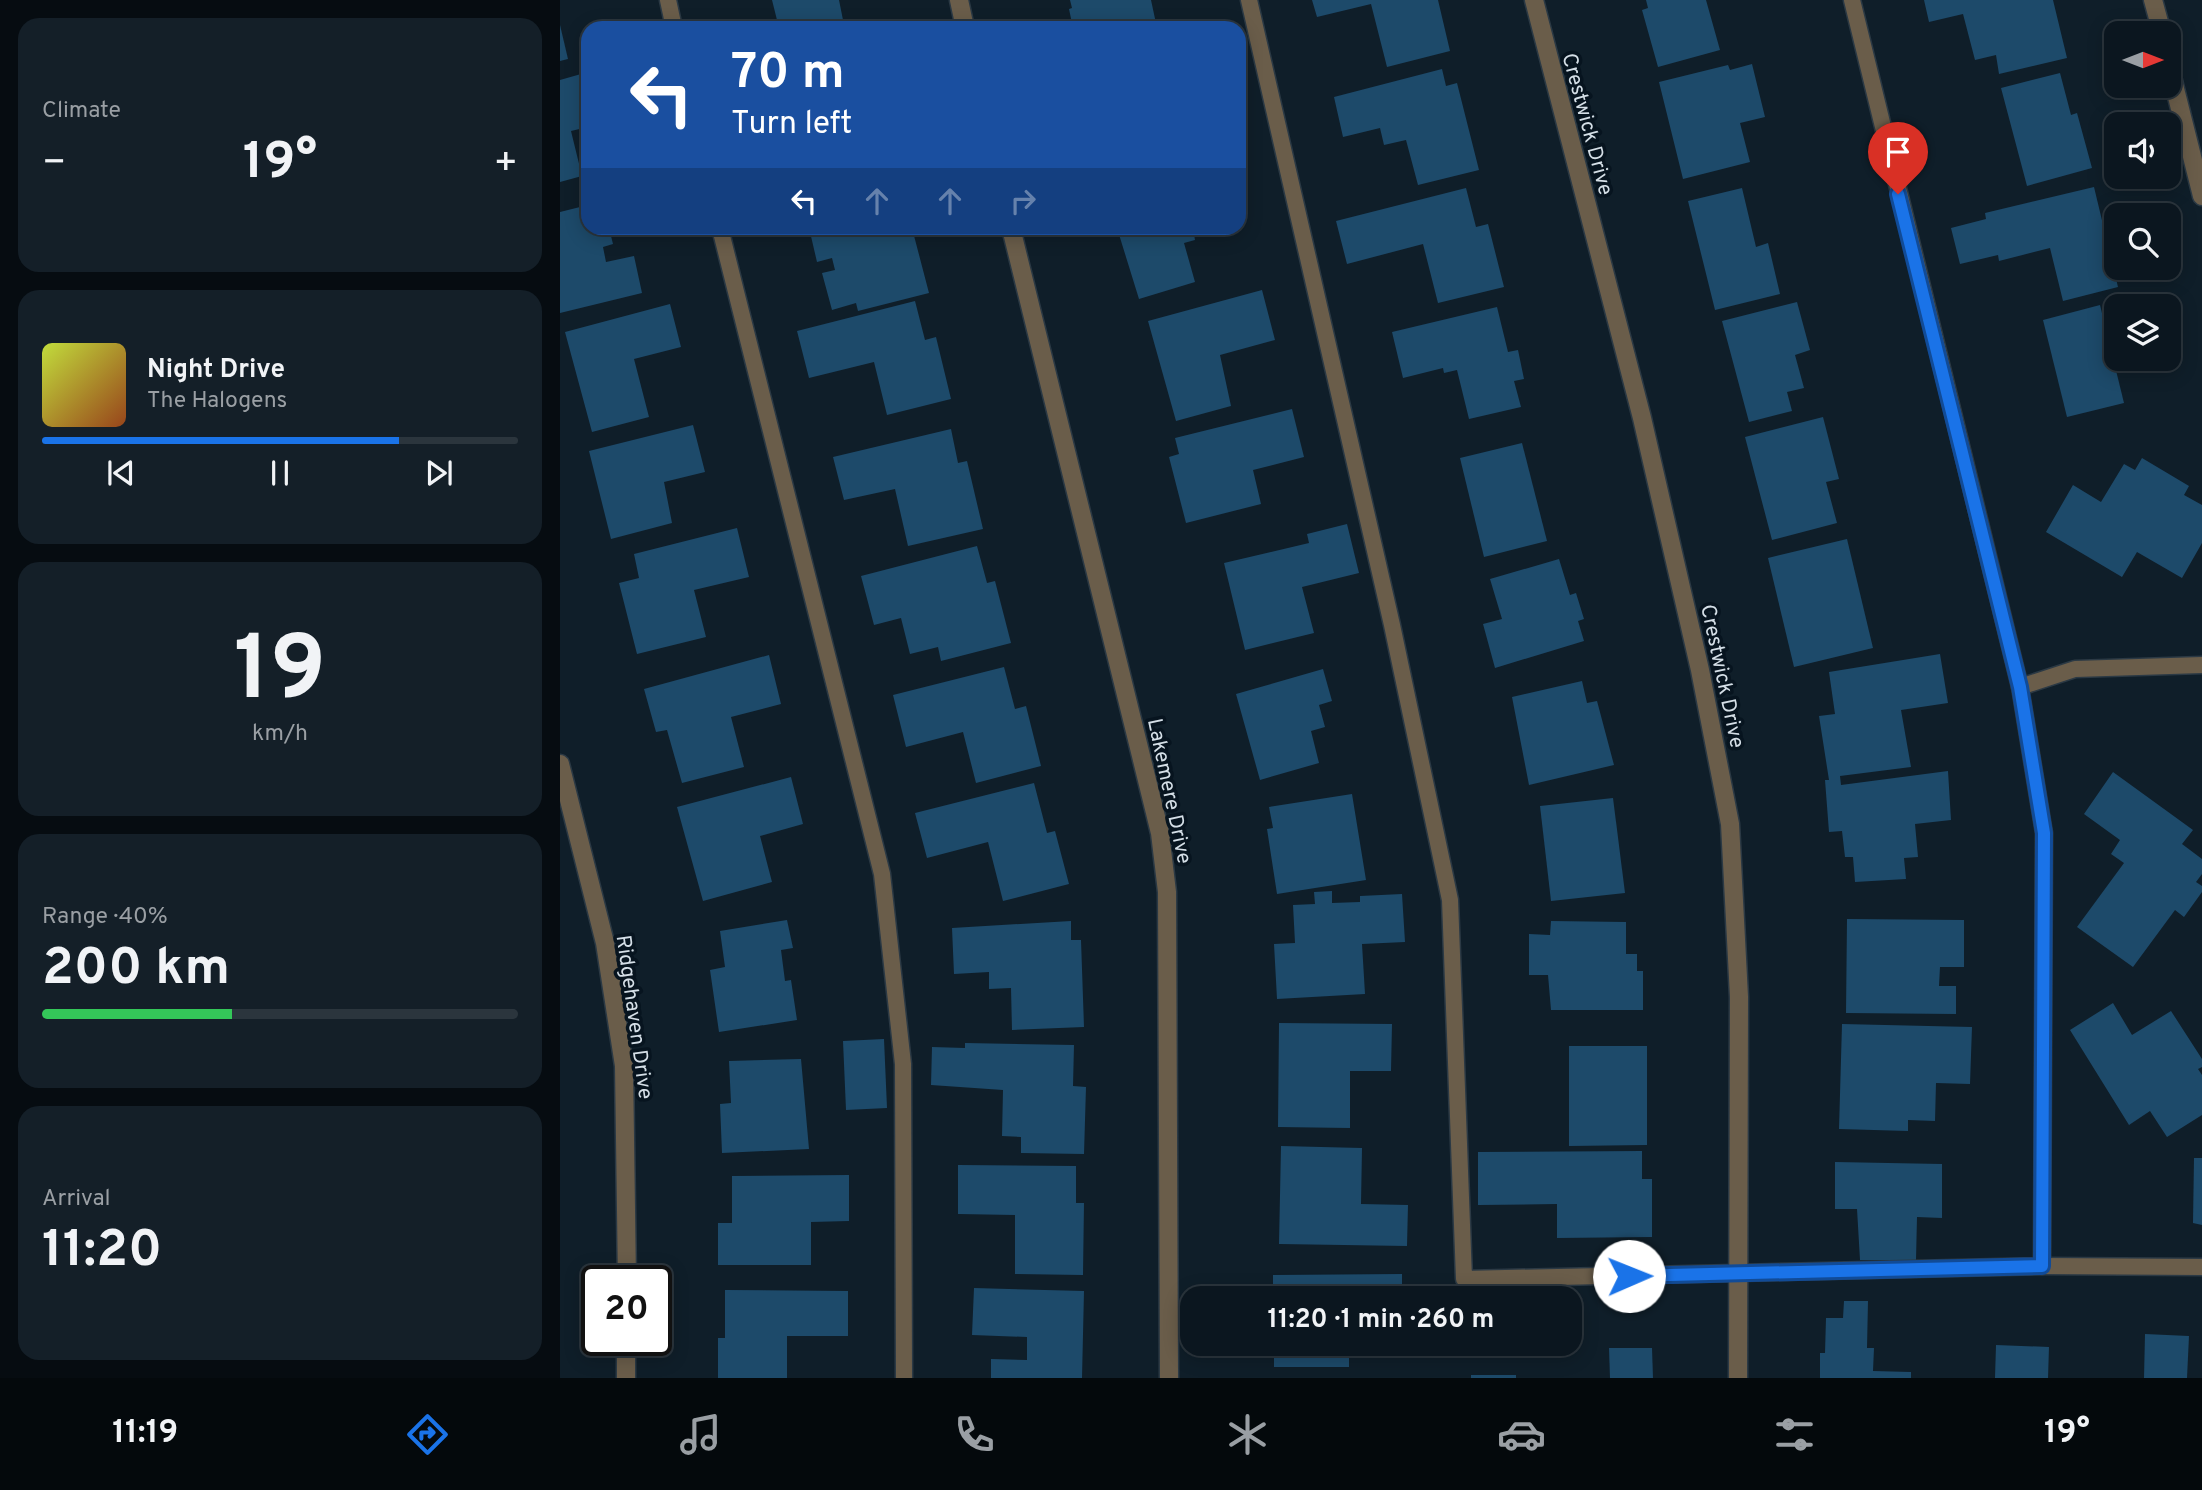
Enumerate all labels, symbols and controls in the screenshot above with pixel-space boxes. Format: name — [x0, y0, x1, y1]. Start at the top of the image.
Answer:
north arrow — [2104, 21, 2180, 98]
map controls — [2104, 21, 2181, 371]
text: 70 m — [731, 44, 845, 106]
icon: left — [616, 49, 707, 140]
street label: Crestwick Drive — [1555, 50, 1619, 198]
text: Climate — [42, 97, 121, 126]
text: Turn left — [731, 105, 852, 145]
button: sound — [2104, 112, 2181, 189]
pin — [1868, 122, 1928, 194]
text: 19° — [243, 131, 317, 197]
icon: arrive — [1879, 133, 1917, 171]
text: − — [42, 140, 67, 189]
text: + — [493, 140, 518, 189]
icon: left — [785, 182, 823, 220]
icon: ahead — [858, 182, 896, 220]
icon: ahead — [931, 182, 969, 220]
icon: right — [1004, 182, 1042, 220]
button: search — [2104, 203, 2181, 280]
button: layers — [2104, 294, 2181, 371]
text: Night Drive — [147, 354, 285, 387]
text: The Halogens — [147, 387, 287, 416]
icon: previous — [102, 454, 140, 492]
icon: pause — [261, 454, 299, 492]
icon: next — [420, 454, 458, 492]
street label: Crestwick Drive — [1693, 602, 1750, 751]
text: 19 — [234, 617, 326, 732]
street label: Lakemere Drive — [1140, 716, 1197, 867]
text: km/h — [252, 720, 308, 749]
text: Range · 40% — [42, 903, 168, 932]
street label: Ridgehaven Drive — [609, 933, 658, 1101]
text: 200 km — [42, 937, 230, 1003]
text: Arrival — [42, 1185, 111, 1214]
text: 11:20 — [42, 1219, 162, 1285]
position arrow — [1592, 1239, 1666, 1313]
speed limit sign: 20 — [581, 1265, 672, 1356]
text: 11:20 · 1 min · 260 m — [1268, 1304, 1494, 1337]
icon: directions — [403, 1410, 452, 1459]
icon: music — [676, 1410, 725, 1459]
icon: phone — [950, 1410, 999, 1459]
icon: climate — [1223, 1410, 1272, 1459]
icon: car — [1497, 1410, 1546, 1459]
icon: filters — [1770, 1410, 1819, 1459]
text: 11:19 — [112, 1414, 178, 1454]
text: 19° — [2044, 1414, 2090, 1454]

